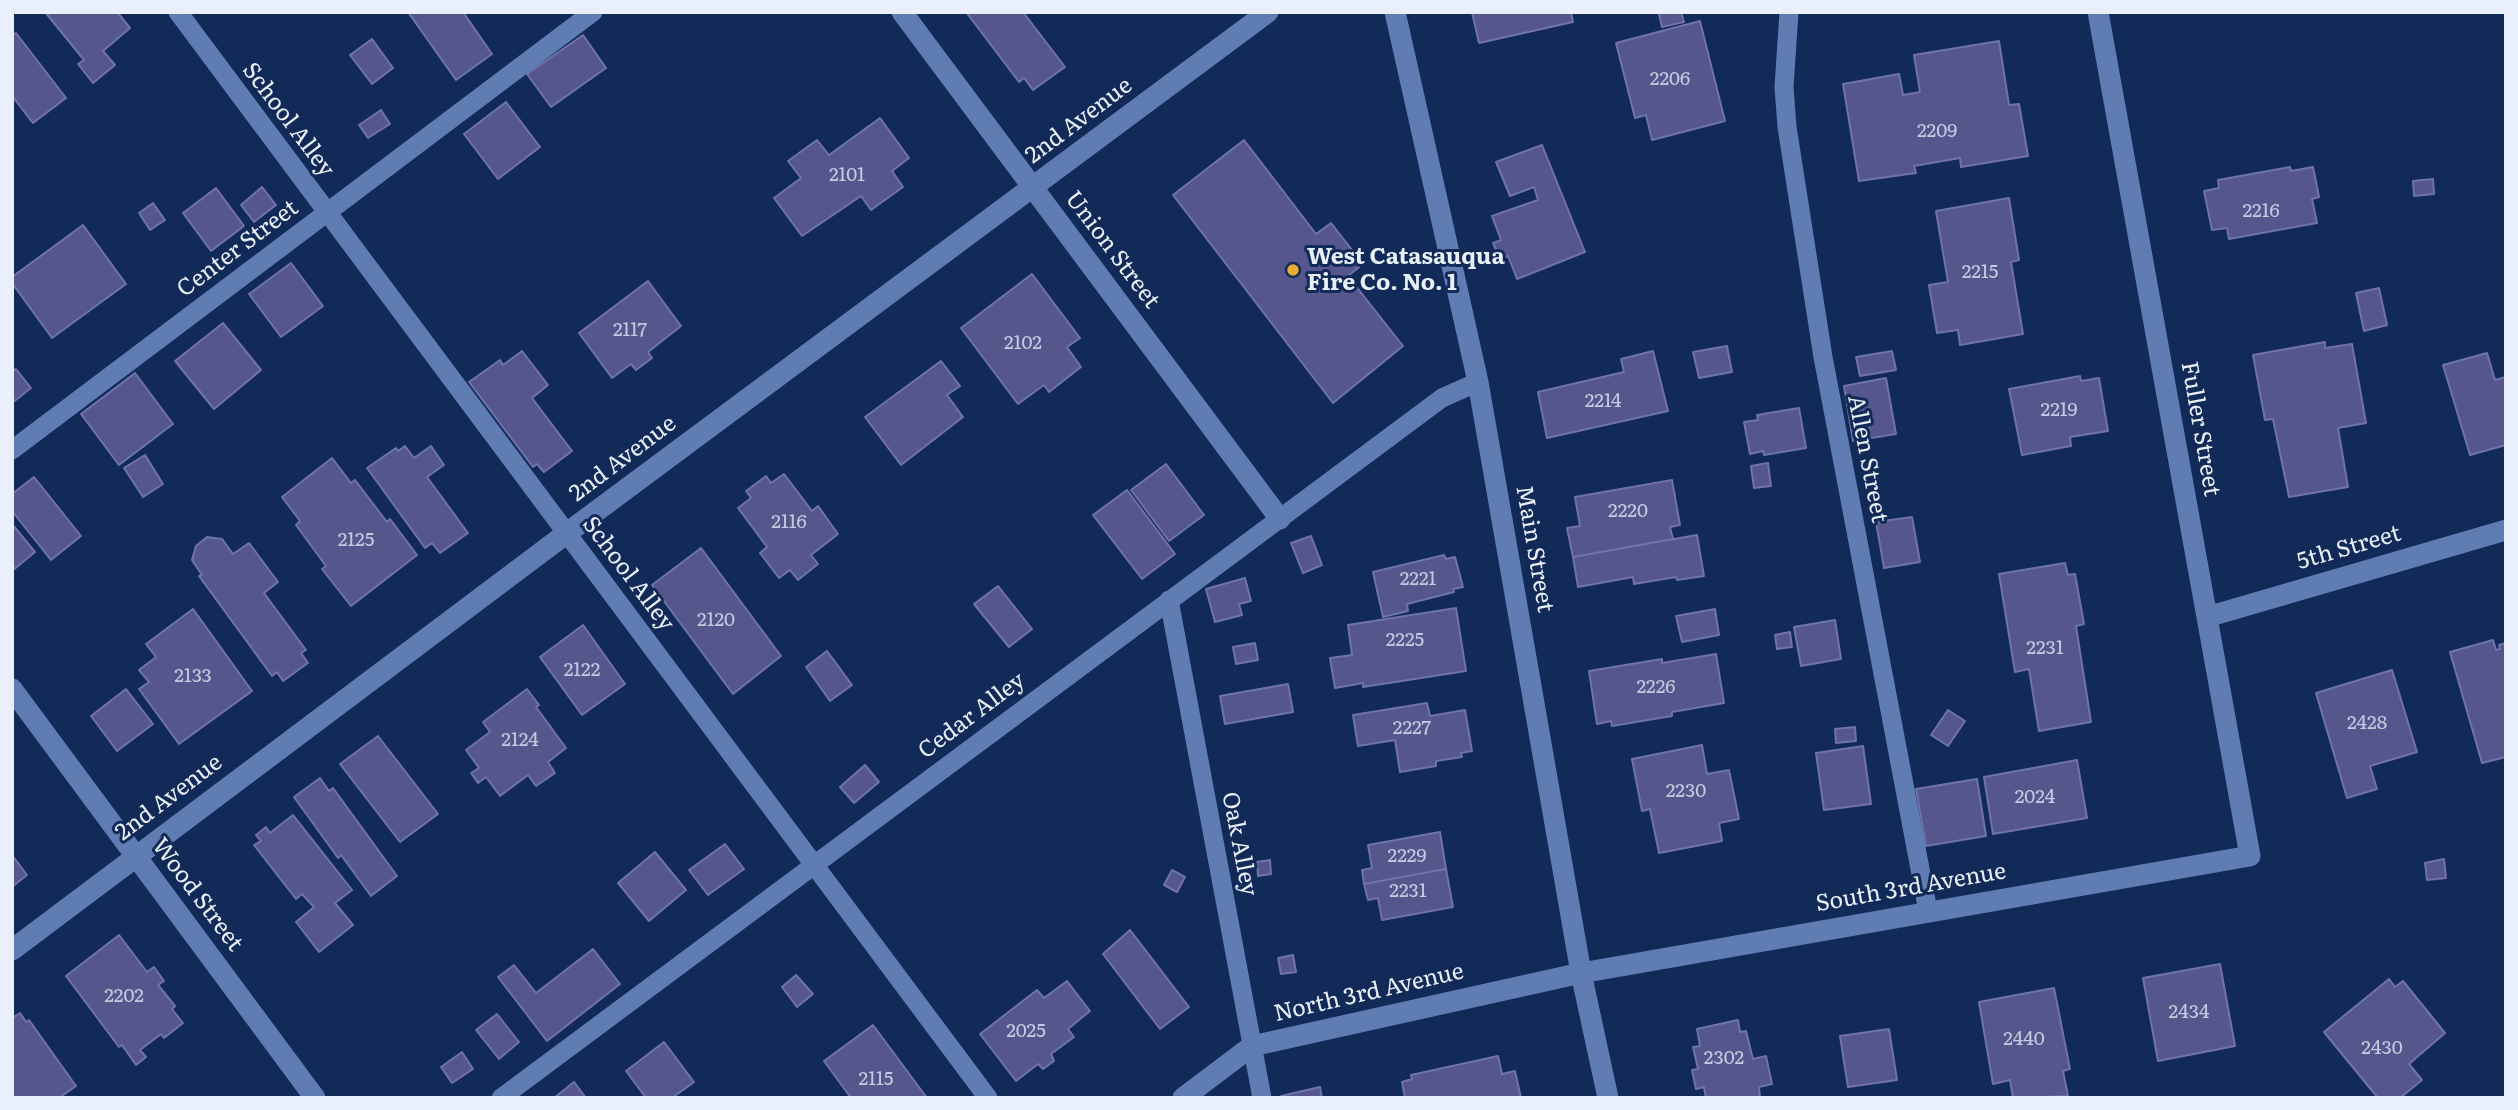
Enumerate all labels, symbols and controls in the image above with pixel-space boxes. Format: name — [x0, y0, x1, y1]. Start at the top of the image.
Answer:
street label: School Alley — [236, 57, 340, 183]
house number: 2206 — [1650, 68, 1690, 90]
street label: 2nd Avenue — [1020, 72, 1138, 170]
house number: 2209 — [1917, 120, 1957, 142]
house number: 2101 — [829, 164, 865, 186]
street label: Union Street — [1059, 186, 1165, 314]
street label: Center Street — [172, 195, 304, 303]
house number: 2216 — [2242, 200, 2280, 222]
place label: West Catasauqua Fire Co. No. 1 — [1307, 243, 1505, 297]
house number: 2215 — [1962, 261, 1998, 283]
marker: West Catasauqua Fire Co. No. 1 — [1285, 262, 1301, 278]
house number: 2117 — [613, 319, 647, 341]
house number: 2102 — [1004, 332, 1042, 354]
street label: Fuller Street — [2175, 359, 2225, 499]
house number: 2214 — [1585, 390, 1621, 412]
street label: Allen Street — [1841, 393, 1893, 525]
house number: 2219 — [2041, 399, 2077, 421]
street label: 2nd Avenue — [564, 410, 682, 508]
street label: Main Street — [1509, 483, 1559, 615]
house number: 2220 — [1608, 500, 1648, 522]
street label: School Alley — [576, 511, 680, 637]
house number: 2116 — [771, 511, 807, 533]
street label: 5th Street — [2294, 520, 2404, 576]
house number: 2125 — [338, 529, 374, 551]
house number: 2221 — [1400, 568, 1436, 590]
house number: 2120 — [697, 609, 735, 631]
house number: 2225 — [1386, 629, 1424, 651]
house number: 2231 — [2026, 637, 2064, 659]
house number: 2122 — [564, 659, 600, 681]
house number: 2133 — [174, 665, 212, 687]
street label: Cedar Alley — [913, 667, 1031, 765]
house number: 2226 — [1636, 676, 1676, 698]
house number: 2428 — [2347, 712, 2387, 734]
house number: 2227 — [1393, 717, 1431, 739]
house number: 2124 — [501, 729, 539, 751]
street label: 2nd Avenue — [110, 749, 228, 847]
house number: 2230 — [1666, 780, 1706, 802]
house number: 2024 — [2015, 786, 2055, 808]
street label: Oak Alley — [1215, 790, 1263, 898]
street label: Wood Street — [146, 833, 248, 957]
house number: 2229 — [1388, 845, 1426, 867]
street label: South 3rd Avenue — [1814, 858, 2008, 918]
house number: 2231 — [1389, 880, 1427, 902]
street label: North 3rd Avenue — [1271, 958, 1467, 1028]
house number: 2202 — [104, 985, 144, 1007]
house number: 2434 — [2169, 1001, 2209, 1023]
house number: 2025 — [1006, 1020, 1046, 1042]
house number: 2440 — [2003, 1028, 2045, 1050]
house number: 2430 — [2361, 1037, 2403, 1059]
house number: 2302 — [1704, 1047, 1744, 1069]
house number: 2115 — [859, 1068, 893, 1090]

